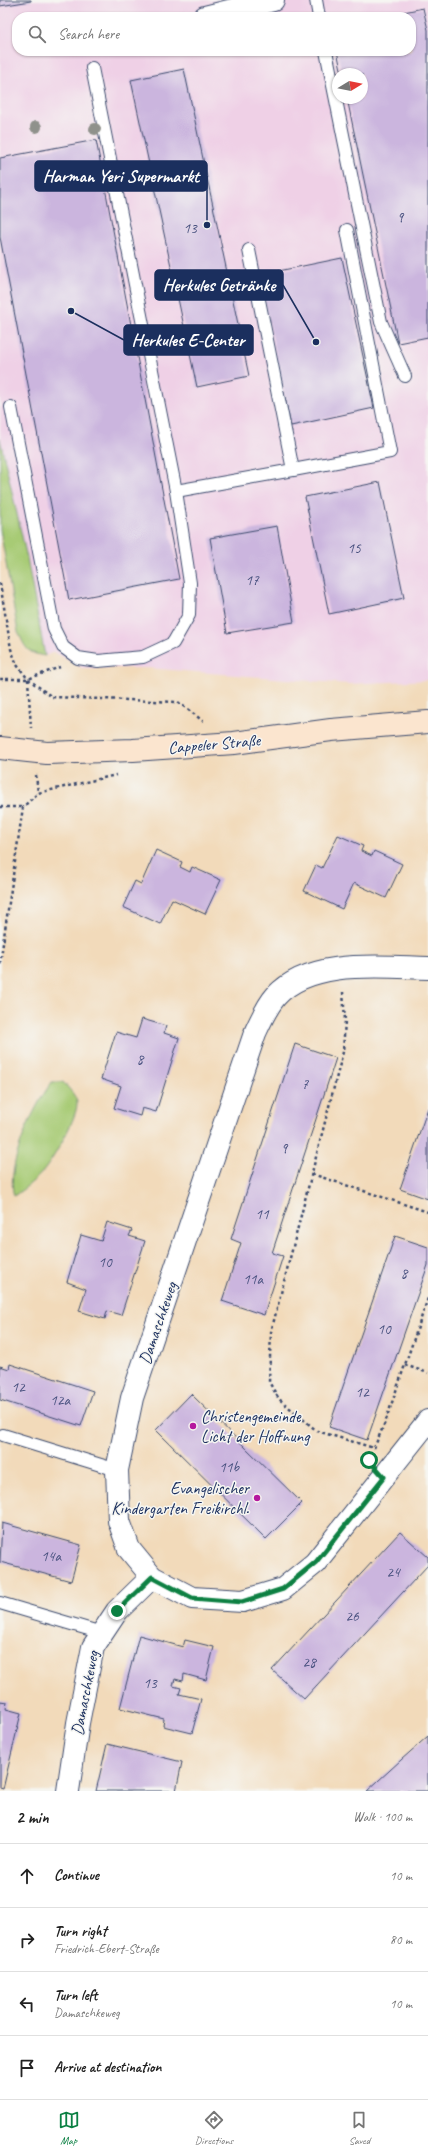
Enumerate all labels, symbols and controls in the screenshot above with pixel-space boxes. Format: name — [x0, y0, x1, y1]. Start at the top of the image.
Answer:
search box — [12, 12, 416, 56]
icon: search — [26, 23, 48, 45]
text: Search here — [58, 25, 119, 44]
north arrow — [332, 68, 368, 104]
callout: Harman Yeri Supermarkt — [35, 161, 207, 191]
text: Harman Yeri Supermarkt — [43, 165, 201, 187]
house number: 9 — [397, 208, 405, 227]
house number: 13 — [183, 219, 198, 238]
callout: Herkules Getränke — [155, 270, 283, 300]
text: Herkules Getränke — [163, 274, 277, 296]
callout: Herkules E-Center — [124, 325, 253, 355]
text: Herkules E-Center — [132, 329, 247, 351]
house number: 15 — [347, 539, 362, 558]
house number: 17 — [245, 571, 260, 590]
street label: Cappeler Straße — [167, 729, 262, 758]
house number: 8 — [137, 1050, 145, 1069]
house number: 7 — [302, 1075, 310, 1094]
house number: 9 — [281, 1139, 289, 1158]
house number: 11 — [255, 1205, 270, 1224]
house number: 10 — [98, 1253, 113, 1272]
house number: 8 — [401, 1264, 409, 1283]
house number: 11a — [243, 1270, 264, 1289]
street label: Damaschkeweg — [134, 1278, 182, 1367]
house number: 10 — [377, 1320, 392, 1339]
house number: 12 — [11, 1378, 26, 1397]
house number: 12 — [355, 1383, 370, 1402]
house number: 12a — [50, 1391, 71, 1410]
place label: Christengemeinde Licht der Hoffnung — [201, 1406, 311, 1447]
marker: Christengemeinde Licht der Hoffnung — [188, 1421, 198, 1431]
route start — [360, 1451, 378, 1469]
house number: 11b — [219, 1458, 240, 1477]
place label: Evangelischer Kindergarten Freikirchl. — [111, 1478, 251, 1519]
marker: Evangelischer Kindergarten Freikirchl. — [252, 1493, 262, 1503]
house number: 14a — [41, 1547, 62, 1566]
house number: 24 — [386, 1563, 401, 1582]
route end — [108, 1602, 126, 1620]
house number: 26 — [345, 1607, 360, 1626]
street label: Damaschkeweg — [67, 1648, 104, 1737]
house number: 28 — [302, 1653, 317, 1672]
house number: 13 — [143, 1674, 158, 1693]
text: 2 min — [16, 1807, 49, 1828]
text: Walk · 100 m — [353, 1809, 412, 1825]
icon: ahead — [16, 1865, 38, 1887]
text: Continue — [54, 1866, 99, 1885]
text: 10 m — [390, 1868, 412, 1884]
text: Turn right — [54, 1922, 107, 1941]
icon: right — [16, 1929, 38, 1951]
text: 80 m — [390, 1932, 412, 1948]
text: Friedrich-Ebert-Straße — [54, 1941, 159, 1957]
text: Turn left — [54, 1986, 97, 2005]
icon: left — [16, 1993, 38, 2015]
text: 10 m — [390, 1996, 412, 2012]
text: Damaschkeweg — [54, 2005, 120, 2021]
icon: arrive — [16, 2057, 38, 2079]
text: Arrive at destination — [54, 2058, 161, 2077]
tab: Map — [58, 2109, 80, 2147]
tab: Directions — [195, 2109, 233, 2147]
tab: Saved — [348, 2109, 370, 2147]

